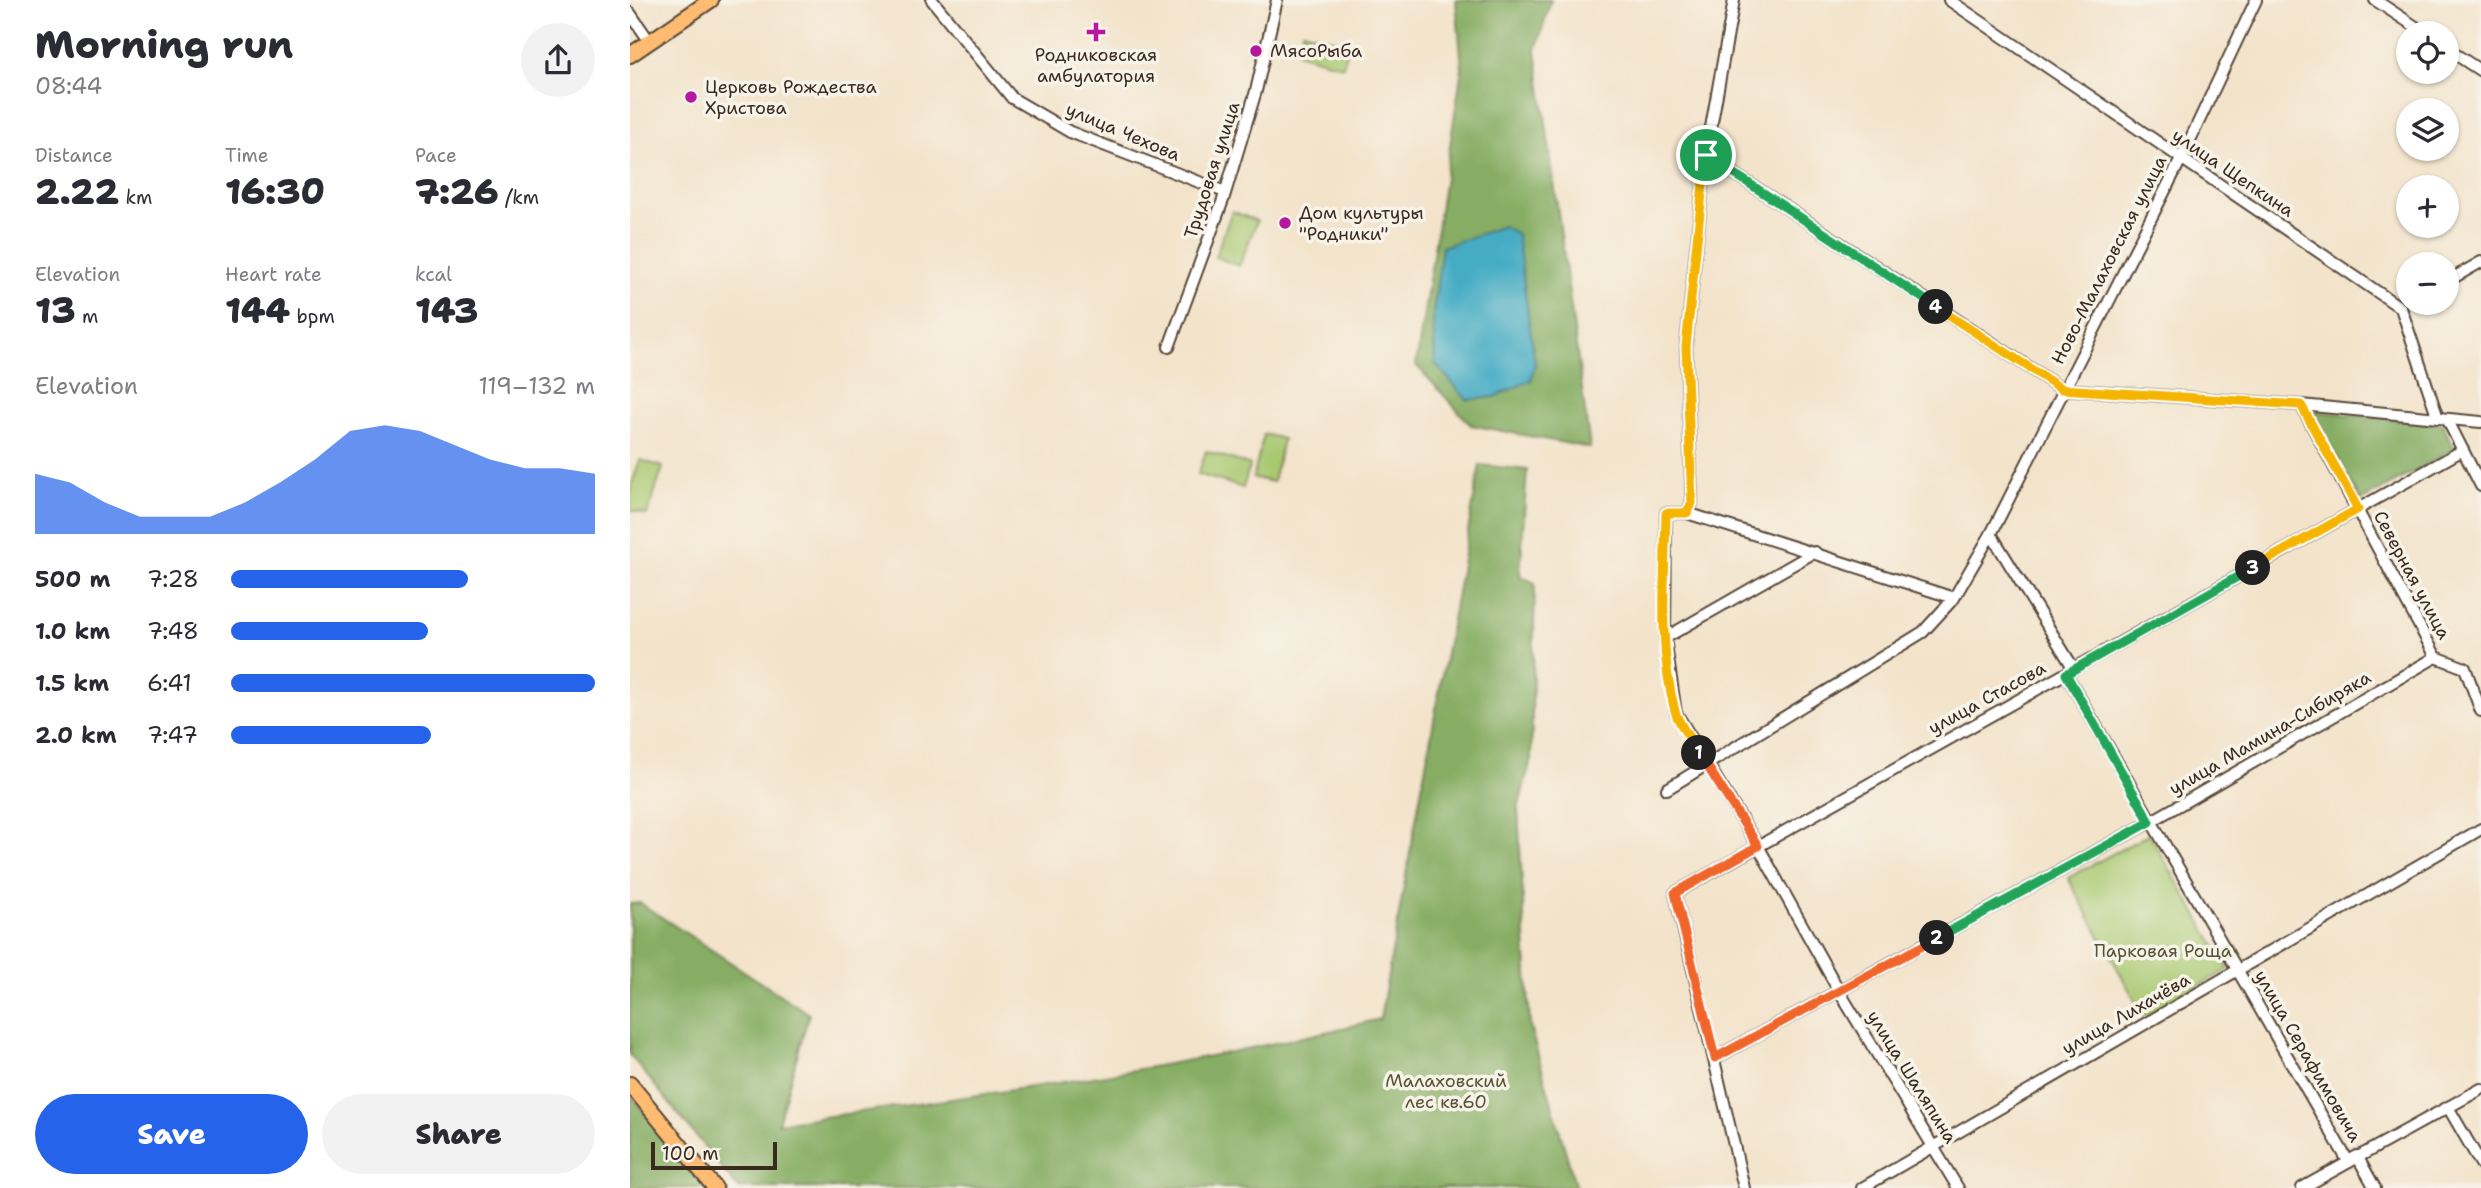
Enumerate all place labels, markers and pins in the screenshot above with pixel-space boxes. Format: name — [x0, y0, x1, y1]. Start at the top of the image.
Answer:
marker: Родниковская амбулатория — [1086, 22, 1106, 42]
place label: МясоРыба — [1270, 39, 1362, 63]
place label: Родниковская амбулатория — [1035, 43, 1157, 88]
marker: МясоРыба — [1248, 43, 1264, 59]
place label: Церковь Рождества Христова — [705, 75, 877, 120]
marker: Церковь Рождества Христова — [683, 89, 699, 105]
pin — [1676, 125, 1736, 185]
place label: Дом культуры "Родники" — [1299, 201, 1424, 246]
marker: Дом культуры "Родники" — [1277, 215, 1293, 231]
pin: 4 — [1918, 290, 1954, 324]
pin: 3 — [2236, 550, 2270, 586]
pin: 1 — [1682, 736, 1716, 770]
pin: 2 — [1920, 920, 1954, 956]

